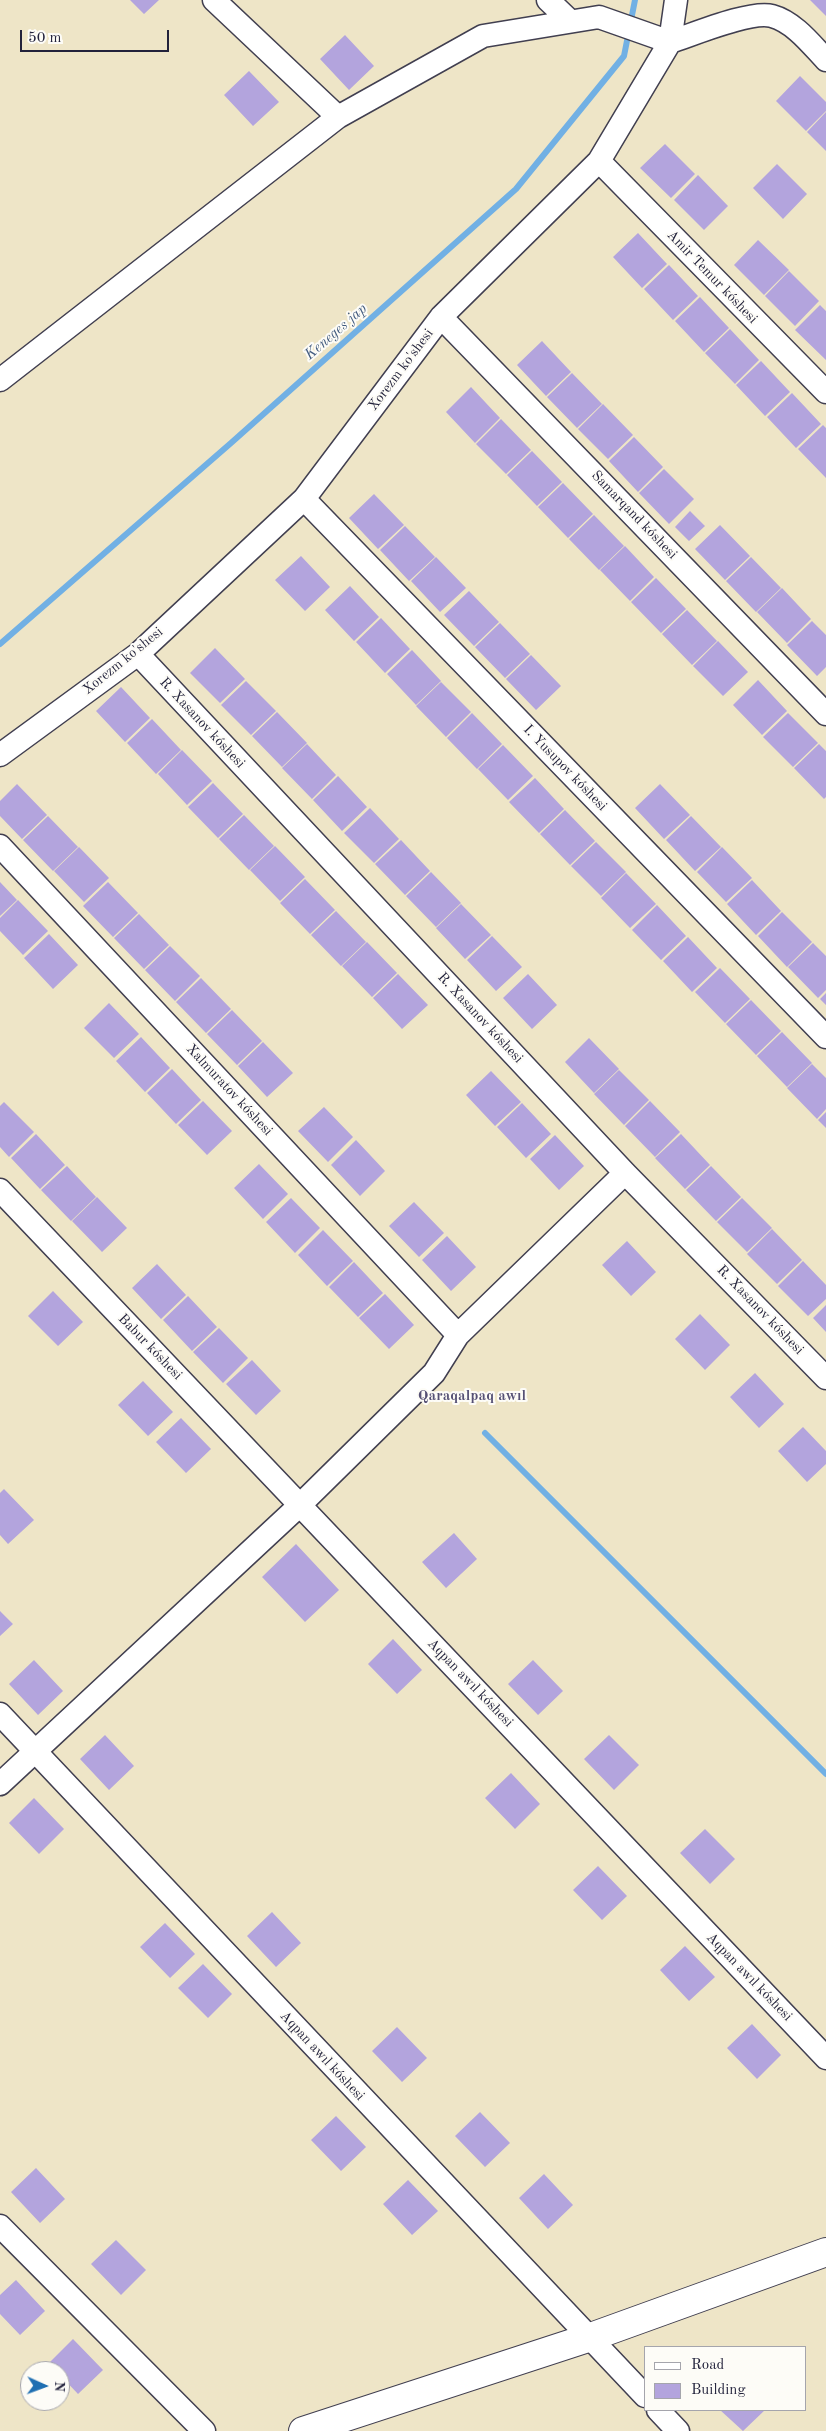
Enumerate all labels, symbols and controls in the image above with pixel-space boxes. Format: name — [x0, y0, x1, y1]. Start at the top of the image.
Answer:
scale bar — [22, 20, 171, 52]
text: 50 m — [28, 31, 62, 46]
street label: Amir Temur kóshesi — [663, 227, 761, 327]
water label: Keneges jap — [301, 300, 371, 364]
street label: Xorezm ko'shesi — [365, 326, 437, 414]
street label: Samarqand kóshesi — [588, 467, 680, 563]
street label: Xorezm ko'shesi — [80, 624, 166, 698]
street label: R. Xasanov kóshesi — [156, 674, 248, 772]
street label: I. Yusupov kóshesi — [520, 721, 610, 815]
street label: R. Xasanov kóshesi — [434, 969, 526, 1067]
street label: Xalmuratov kóshesi — [182, 1041, 276, 1139]
street label: R. Xasanov kóshesi — [713, 1262, 807, 1358]
street label: Babur kóshesi — [114, 1311, 186, 1383]
district label: Qaraqalpaq awıl — [418, 1387, 526, 1405]
street label: Aqpan awıl kóshesi — [423, 1635, 517, 1731]
street label: Aqpan awıl kóshesi — [702, 1929, 796, 2025]
street label: Aqpan awıl kóshesi — [276, 2008, 368, 2104]
legend — [644, 2346, 806, 2411]
text: Road — [691, 2358, 724, 2373]
north arrow — [20, 2361, 70, 2411]
text: N — [52, 2381, 66, 2392]
text: Building — [691, 2383, 746, 2398]

